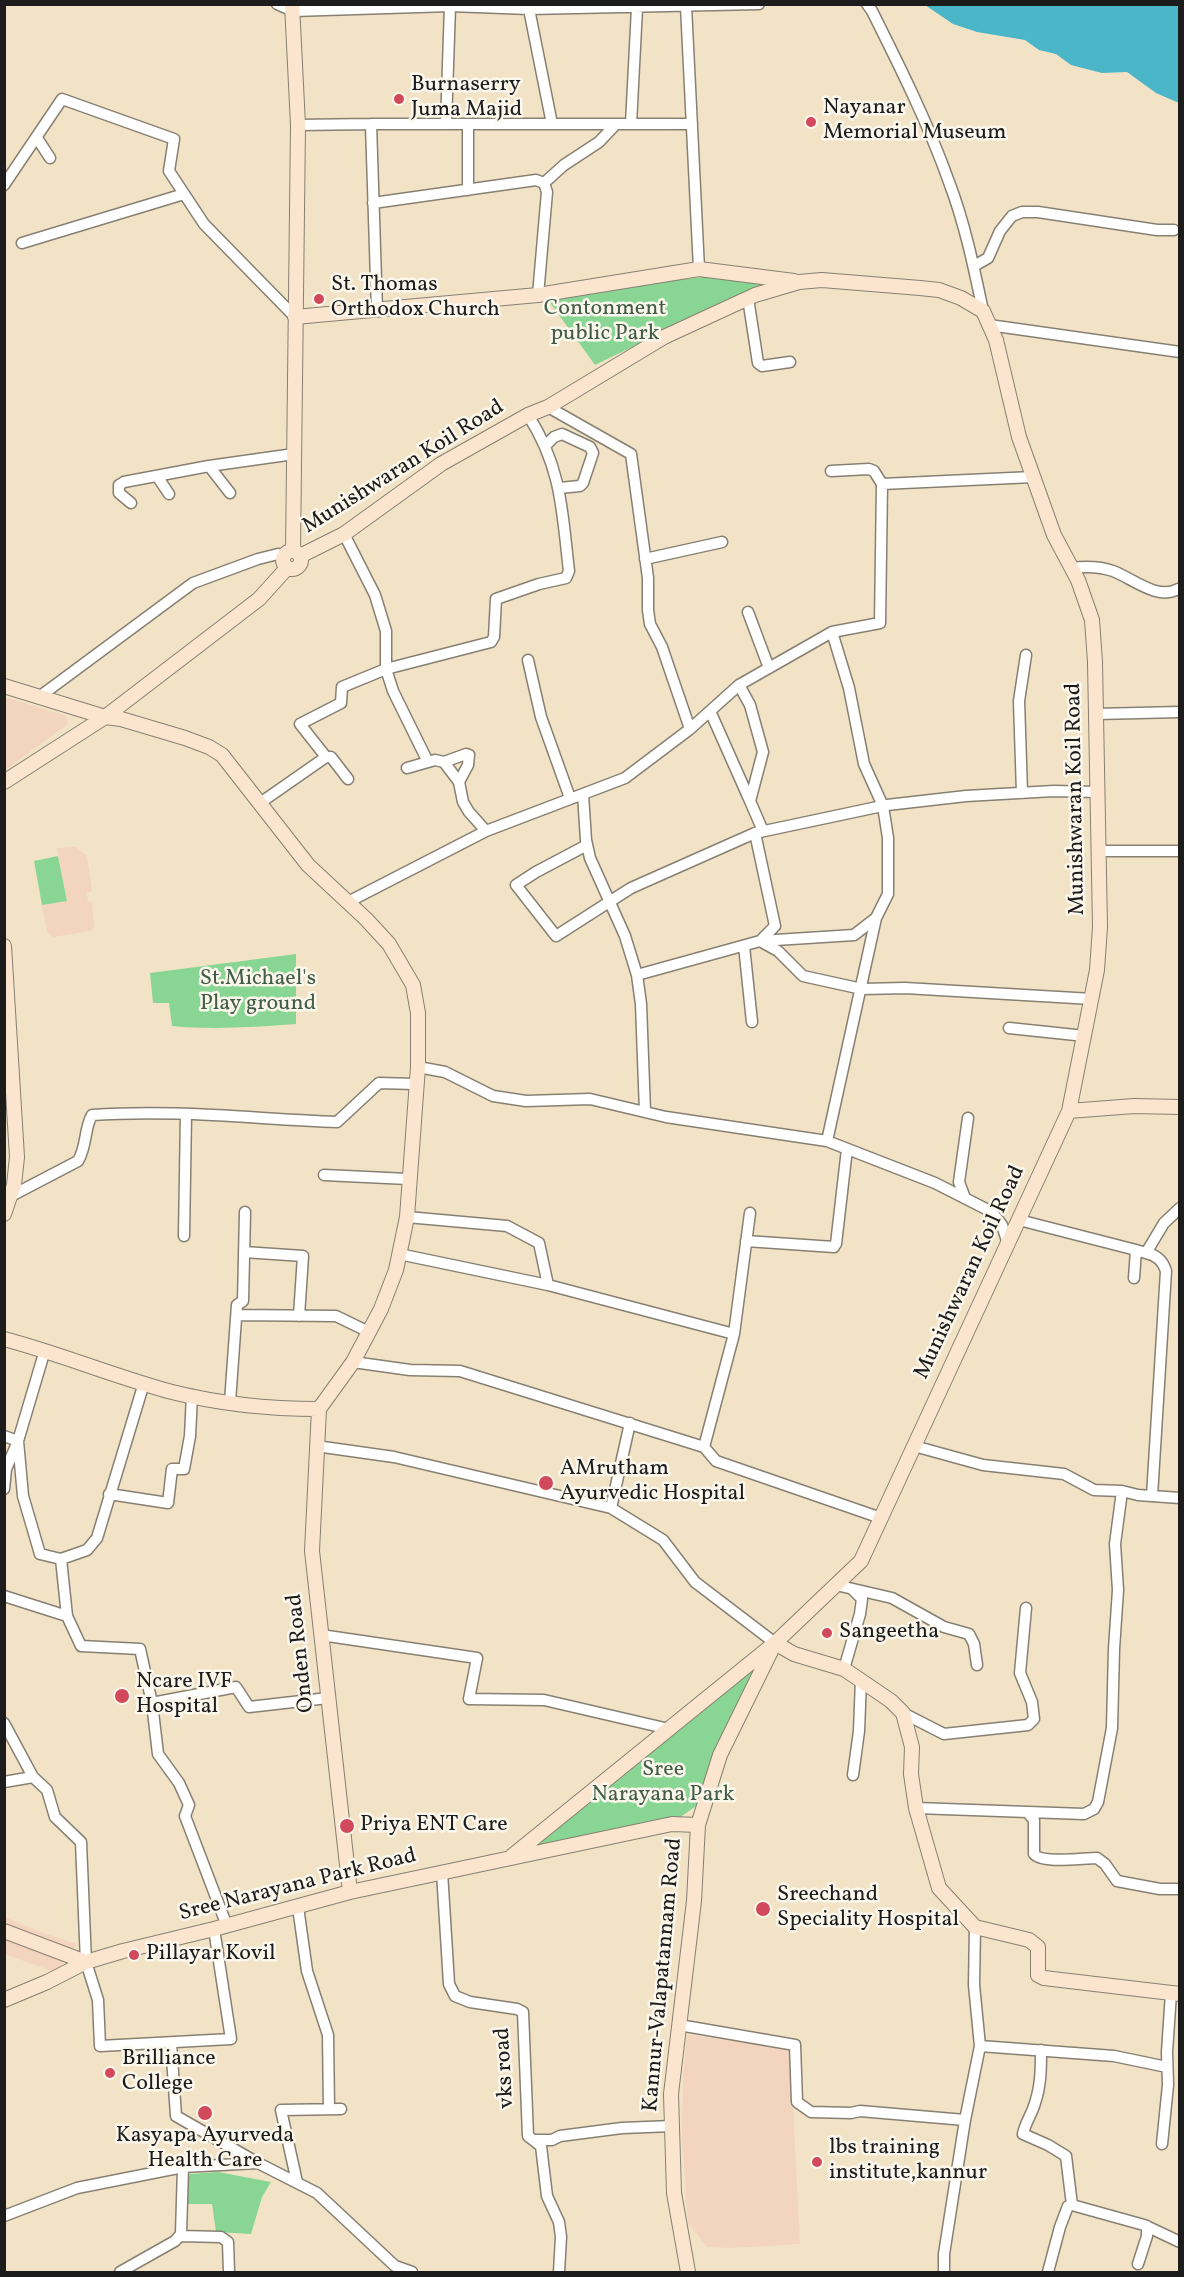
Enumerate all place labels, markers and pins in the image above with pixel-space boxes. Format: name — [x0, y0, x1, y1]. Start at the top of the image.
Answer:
place label: Burnaserry Juma Majid — [411, 73, 522, 124]
marker: Burnaserry Juma Majid — [392, 92, 406, 106]
place label: Nayanar Memorial Museum — [823, 96, 1007, 148]
marker: Nayanar Memorial Museum — [804, 115, 818, 129]
place label: St. Thomas Orthodox Church — [331, 273, 500, 324]
marker: St. Thomas Orthodox Church — [312, 292, 326, 306]
place label: AMrutham Ayurvedic Hospital — [560, 1457, 745, 1508]
marker: AMrutham Ayurvedic Hospital — [537, 1474, 555, 1492]
place label: Sangeetha — [839, 1620, 939, 1646]
marker: Sangeetha — [820, 1626, 834, 1640]
place label: Ncare IVF Hospital — [136, 1670, 232, 1722]
marker: Ncare IVF Hospital — [113, 1687, 131, 1705]
place label: Priya ENT Care — [360, 1813, 508, 1839]
marker: Priya ENT Care — [338, 1817, 356, 1835]
place label: Sreechand Speciality Hospital — [777, 1883, 959, 1934]
marker: Sreechand Speciality Hospital — [754, 1900, 772, 1918]
place label: Pillayar Kovil — [146, 1942, 276, 1968]
marker: Pillayar Kovil — [127, 1948, 141, 1962]
place label: Brilliance College — [122, 2047, 216, 2098]
marker: Brilliance College — [103, 2066, 117, 2080]
marker: Kasyapa Ayurveda Health Care — [196, 2104, 214, 2122]
place label: Kasyapa Ayurveda Health Care — [116, 2124, 294, 2176]
place label: lbs training institute,kannur — [829, 2136, 987, 2188]
marker: lbs training institute,kannur — [810, 2155, 824, 2169]

